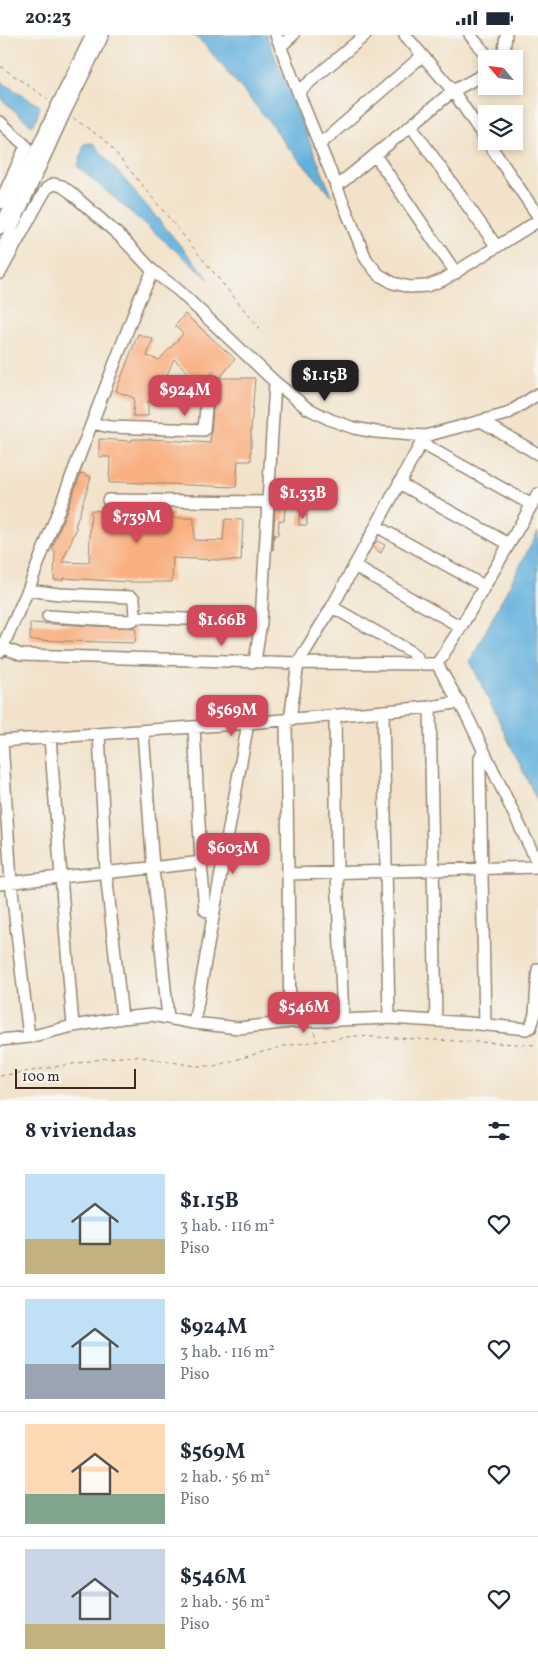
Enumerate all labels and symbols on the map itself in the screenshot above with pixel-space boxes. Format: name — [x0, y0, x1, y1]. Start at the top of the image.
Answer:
north arrow — [478, 50, 522, 95]
pin: $1.15B — [284, 359, 366, 402]
pin: $924M — [150, 375, 220, 417]
pin: $1.33B — [262, 477, 344, 520]
pin: $739M — [102, 501, 172, 544]
pin: $1.66B — [181, 605, 263, 647]
pin: $569M — [197, 695, 267, 737]
pin: $603M — [198, 833, 268, 875]
pin: $546M — [269, 991, 339, 1034]
scale bar — [15, 1066, 136, 1089]

